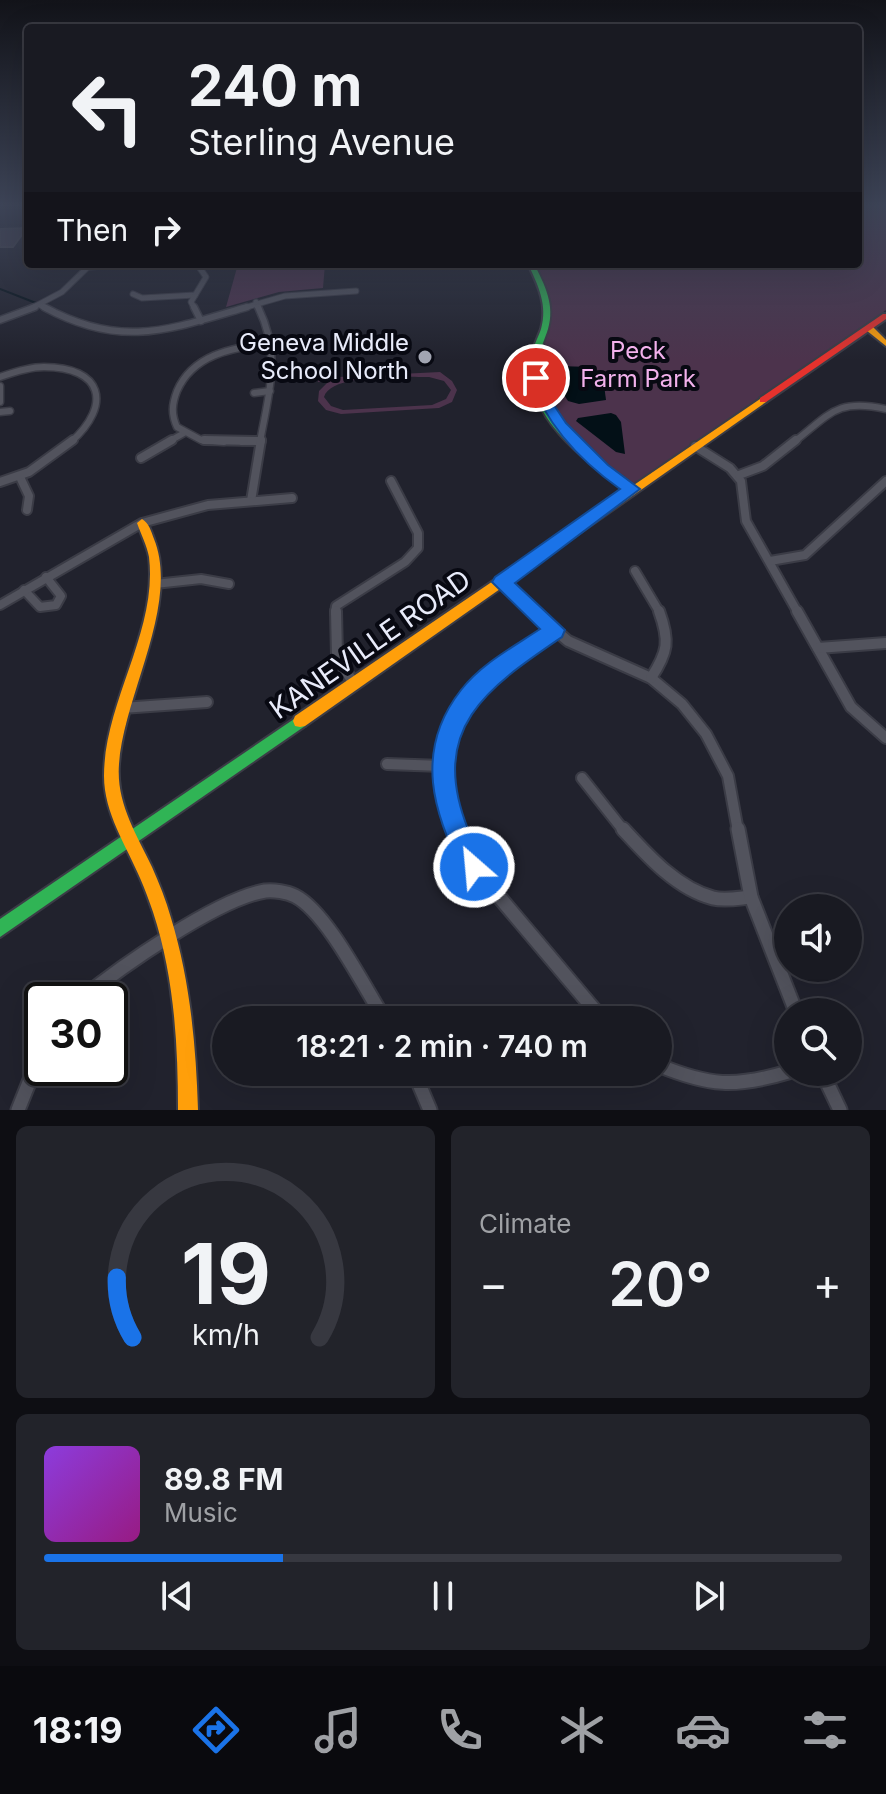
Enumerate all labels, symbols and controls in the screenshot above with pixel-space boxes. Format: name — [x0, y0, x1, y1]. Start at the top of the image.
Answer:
text: 240 m — [188, 52, 362, 120]
icon: left — [56, 56, 160, 160]
text: Sterling Avenue — [188, 120, 455, 164]
icon: right — [144, 208, 188, 252]
text: Then — [56, 212, 128, 248]
place label: Geneva Middle School North — [239, 328, 409, 385]
park label: Peck Farm Park — [580, 336, 696, 393]
pin — [502, 344, 570, 412]
marker: Geneva Middle School North — [416, 348, 434, 366]
icon: arrive — [514, 356, 558, 400]
street label: KANEVILLE ROAD — [263, 562, 477, 726]
position arrow — [432, 825, 516, 909]
map controls — [774, 894, 862, 1086]
button: sound — [774, 894, 862, 982]
speed limit sign: 30 — [24, 982, 128, 1086]
button: search — [774, 998, 862, 1086]
text: 18:21 · 2 min · 740 m — [296, 1028, 588, 1064]
text: Climate — [479, 1208, 571, 1239]
text: 19 — [181, 1223, 270, 1324]
text: 20° — [608, 1248, 713, 1320]
text: − — [479, 1257, 508, 1311]
text: + — [813, 1257, 842, 1311]
text: km/h — [192, 1317, 259, 1352]
text: 89.8 FM — [164, 1461, 284, 1497]
text: Music — [164, 1497, 238, 1528]
icon: previous — [155, 1574, 199, 1618]
icon: pause — [421, 1574, 465, 1618]
icon: next — [687, 1574, 731, 1618]
icon: directions — [188, 1702, 244, 1758]
icon: music — [310, 1702, 366, 1758]
icon: phone — [432, 1702, 488, 1758]
icon: climate — [554, 1702, 610, 1758]
icon: car — [675, 1702, 731, 1758]
icon: filters — [797, 1702, 853, 1758]
text: 18:19 — [33, 1708, 123, 1752]

